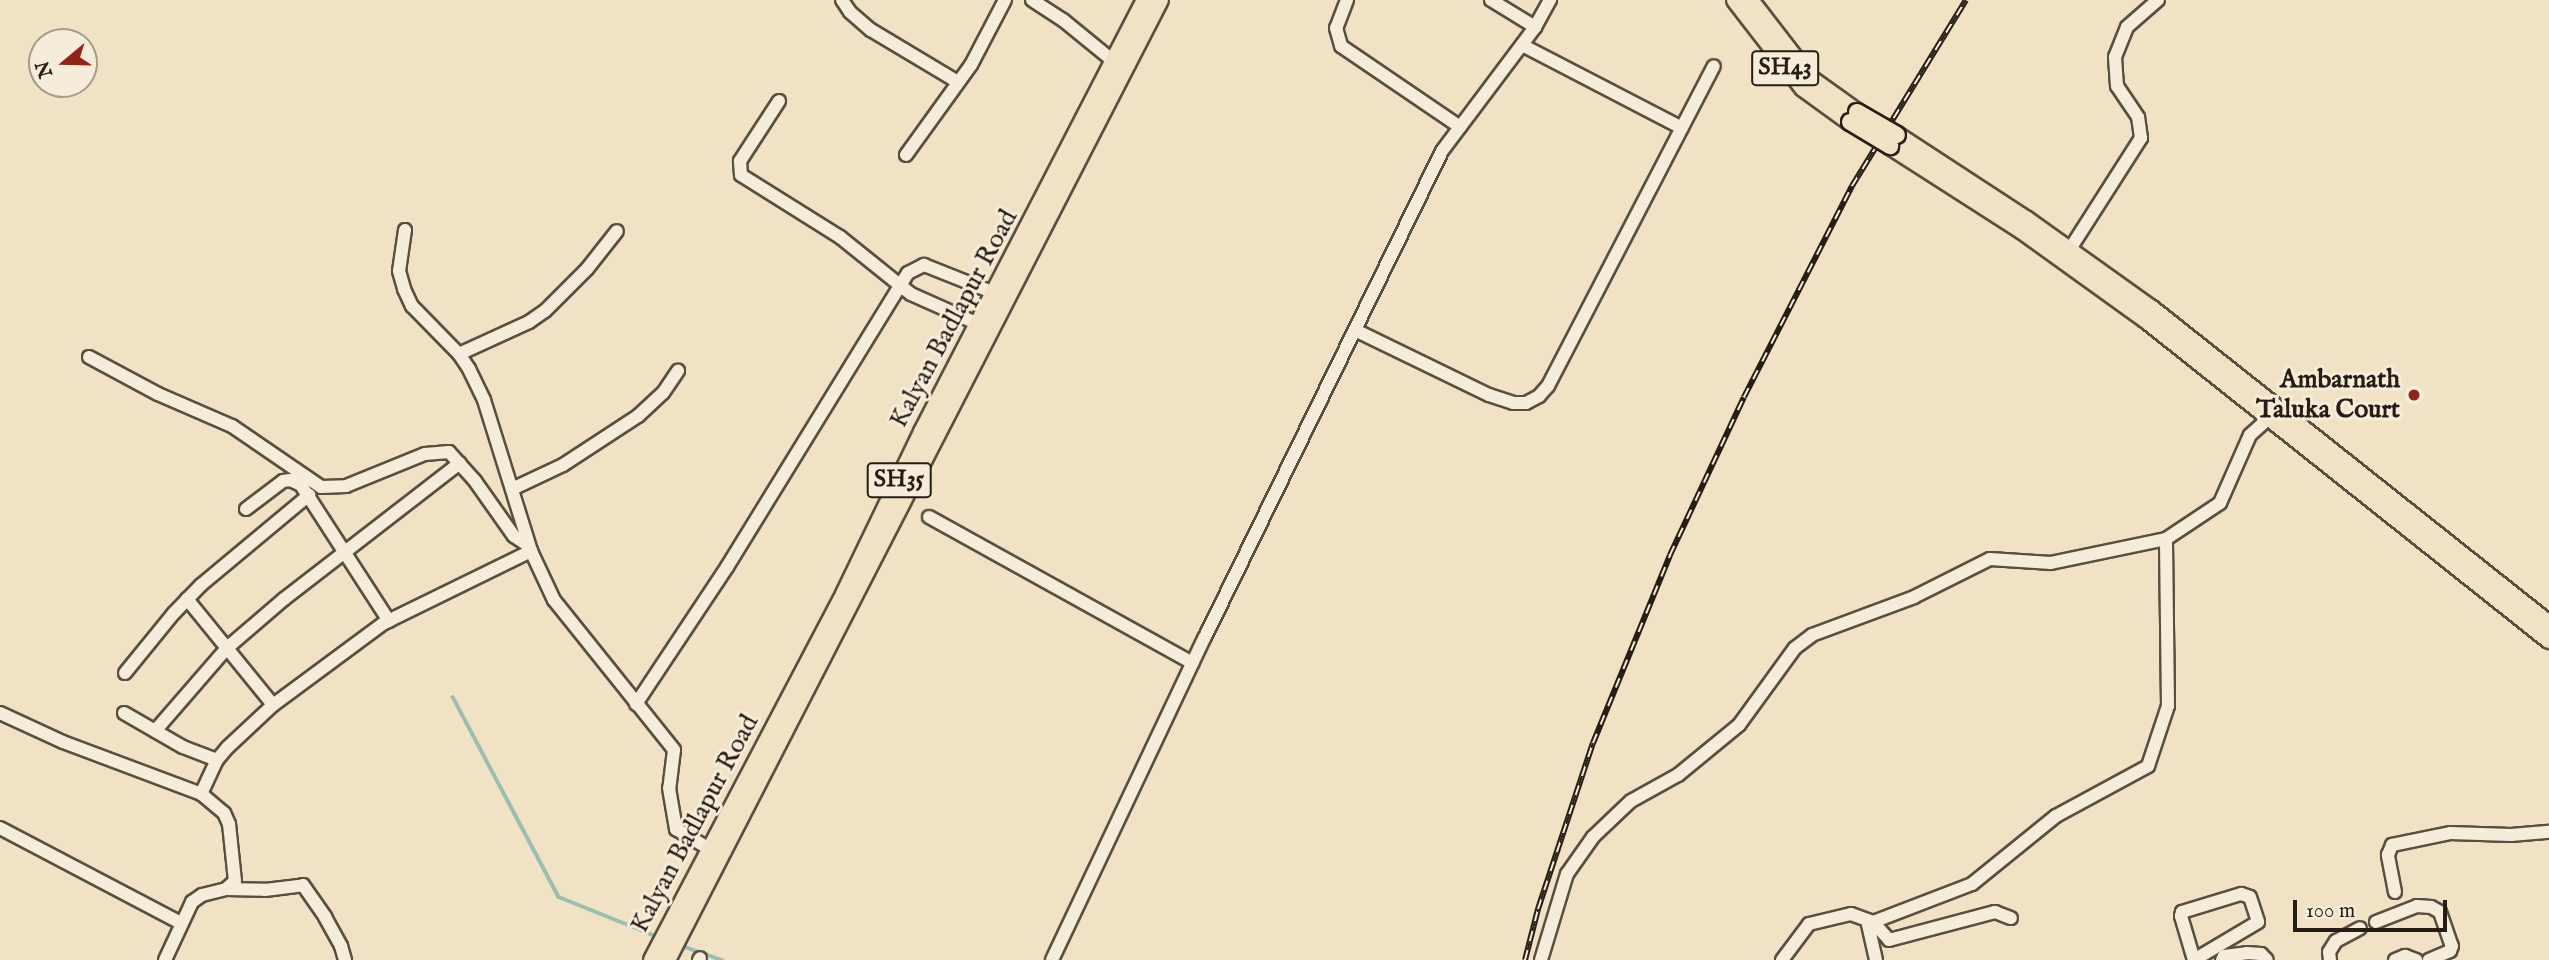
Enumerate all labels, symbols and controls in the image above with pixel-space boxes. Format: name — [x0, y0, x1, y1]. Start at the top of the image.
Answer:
north arrow — [28, 28, 98, 98]
road number: SH43 — [1750, 47, 1820, 88]
text: N — [31, 58, 59, 81]
street label: Kalyan Badlapur Road — [883, 205, 1025, 433]
place label: Ambarnath Taluka Court — [2256, 364, 2400, 426]
marker: Ambarnath Taluka Court — [2406, 387, 2422, 403]
road number: SH35 — [866, 460, 932, 500]
street label: Kalyan Badlapur Road — [624, 710, 766, 938]
scale bar — [2297, 886, 2451, 930]
text: 100 m — [2306, 898, 2355, 925]

